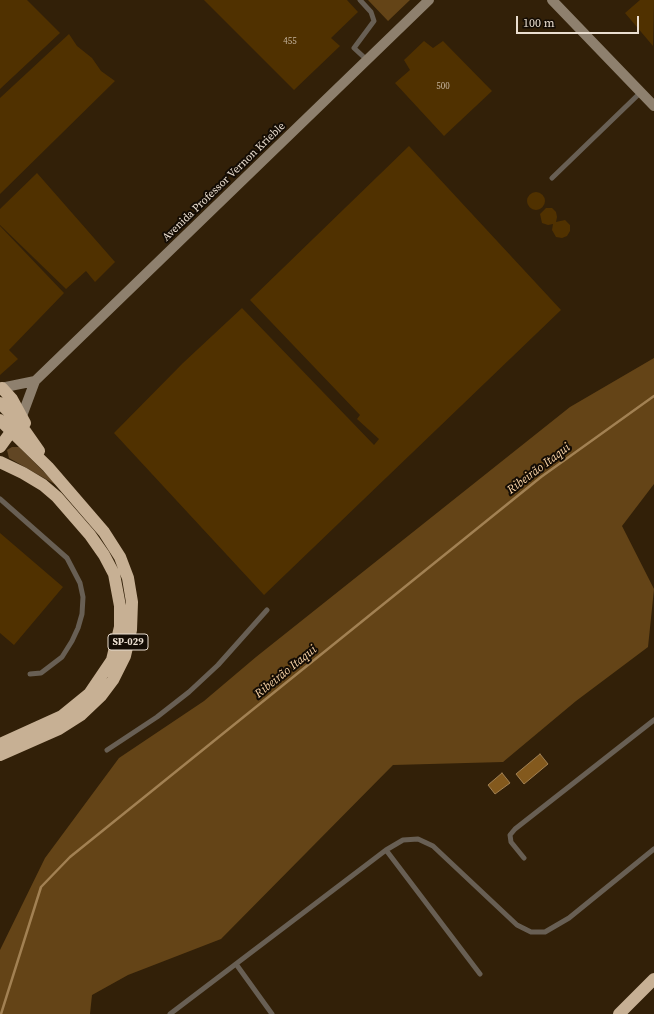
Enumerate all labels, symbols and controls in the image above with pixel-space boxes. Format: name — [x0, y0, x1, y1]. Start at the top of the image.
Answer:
scale bar — [518, 8, 641, 34]
text: 100 m — [523, 15, 555, 31]
house number: 455 — [283, 37, 297, 47]
house number: 500 — [436, 82, 450, 92]
street label: Avenida Professor Vernon Krieble — [160, 120, 288, 244]
water label: Ribeirão Itaqui — [505, 441, 573, 497]
road number: SP-029 — [108, 634, 148, 650]
water label: Ribeirão Itaqui — [252, 643, 320, 701]

